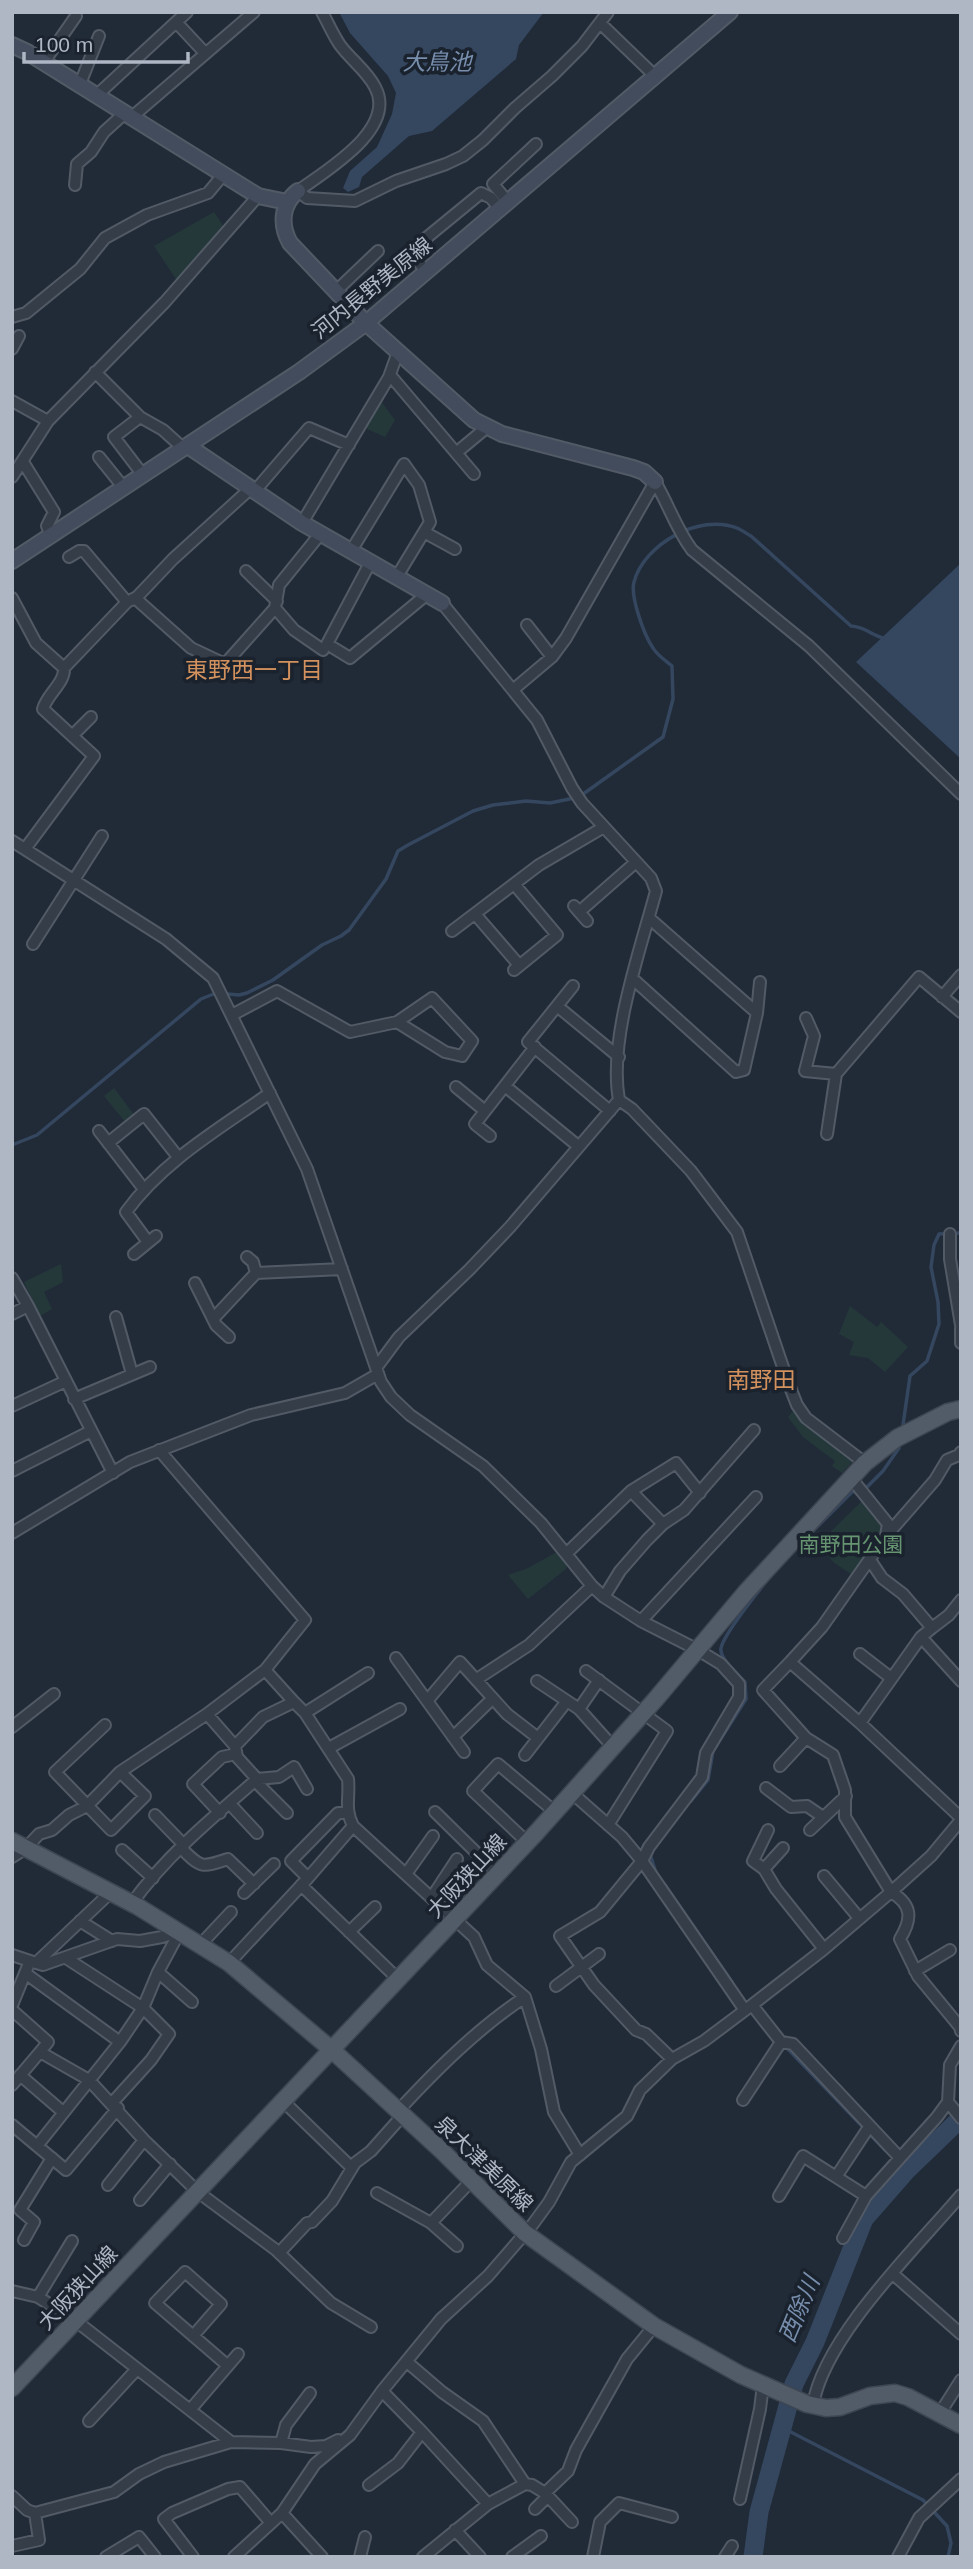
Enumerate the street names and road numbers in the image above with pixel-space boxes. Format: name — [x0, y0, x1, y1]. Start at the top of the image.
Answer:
street label: 河内長野美原線 — [307, 232, 436, 343]
street label: 大阪狭山線 — [422, 1829, 511, 1922]
street label: 泉大津美原線 — [431, 2112, 538, 2216]
street label: 大阪狭山線 — [33, 2241, 122, 2334]

